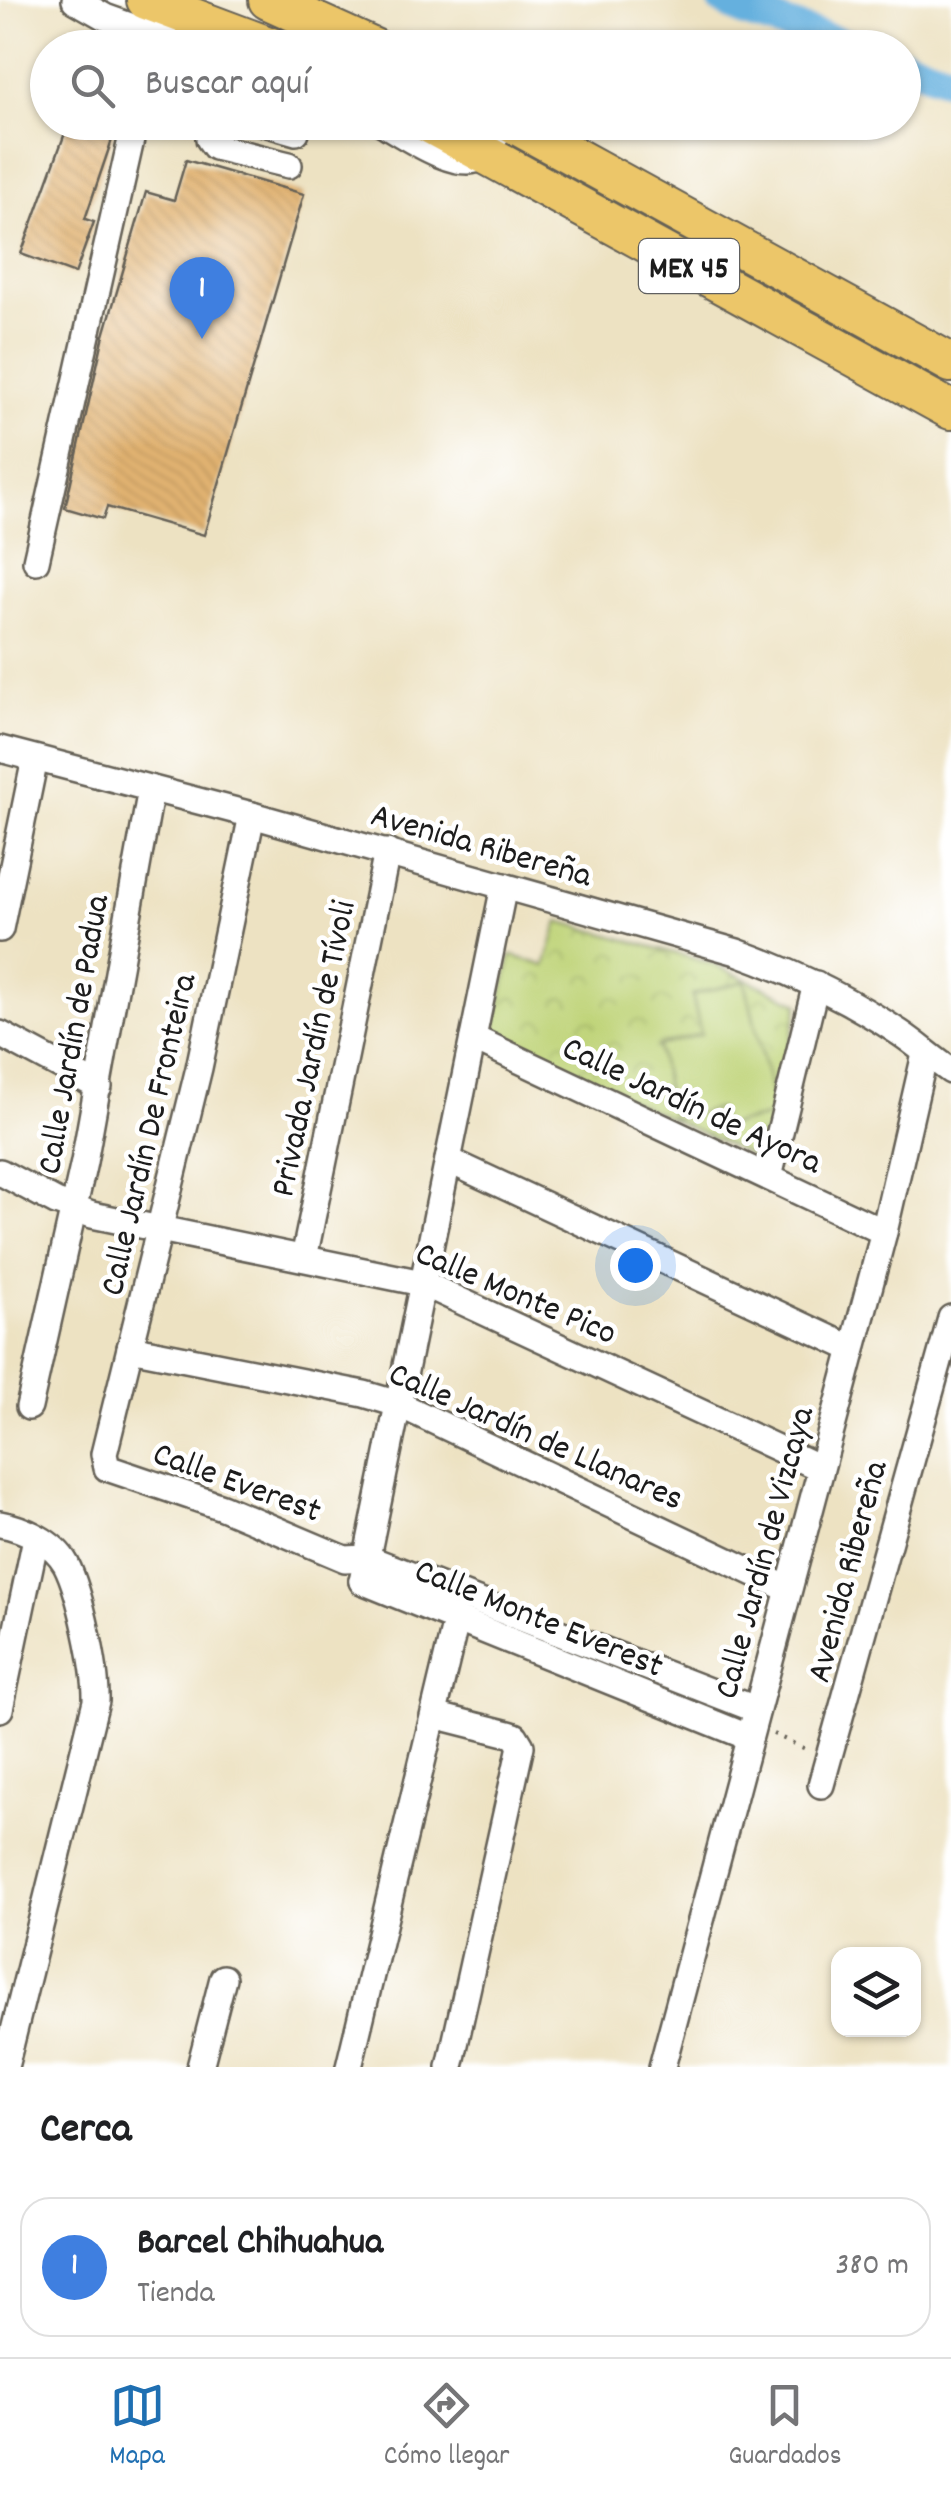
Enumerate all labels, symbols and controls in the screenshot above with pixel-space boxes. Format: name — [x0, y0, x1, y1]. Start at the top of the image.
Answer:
search box — [30, 30, 921, 140]
icon: search — [65, 58, 120, 113]
text: Buscar aquí — [145, 58, 309, 113]
road number: MEX 45 — [639, 239, 739, 293]
pin: 1 — [170, 256, 234, 339]
street label: Avenida Ribereña — [364, 792, 597, 903]
street label: Calle Jardín de Padua — [27, 891, 125, 1179]
street label: Privada Jardín de Tívoli — [260, 896, 372, 1202]
street label: Calle Jardín De Fronteira — [90, 969, 212, 1301]
street label: Calle Jardín de Ayora — [553, 1025, 829, 1190]
street label: Calle Monte Pico — [407, 1231, 623, 1360]
your location — [610, 1240, 661, 1291]
street label: Calle Jardín de Llanares — [380, 1351, 690, 1526]
street label: Calle Jardín de Vizcaya — [704, 1401, 830, 1705]
street label: Calle Everest — [145, 1431, 327, 1538]
street label: Avenida Ribereña — [796, 1455, 904, 1689]
street label: Calle Monte Everest — [406, 1548, 670, 1693]
map controls — [831, 1947, 921, 2037]
button: layers — [831, 1947, 921, 2037]
text: Cerca — [40, 2102, 131, 2162]
text: Barcel Chihuahua — [137, 2217, 383, 2272]
text: 1 — [71, 2244, 78, 2290]
text: 380 m — [835, 2244, 909, 2290]
text: Tienda — [137, 2272, 215, 2318]
tab: Mapa — [109, 2378, 165, 2478]
tab: Cómo llegar — [384, 2378, 510, 2478]
tab: Guardados — [728, 2378, 842, 2478]

